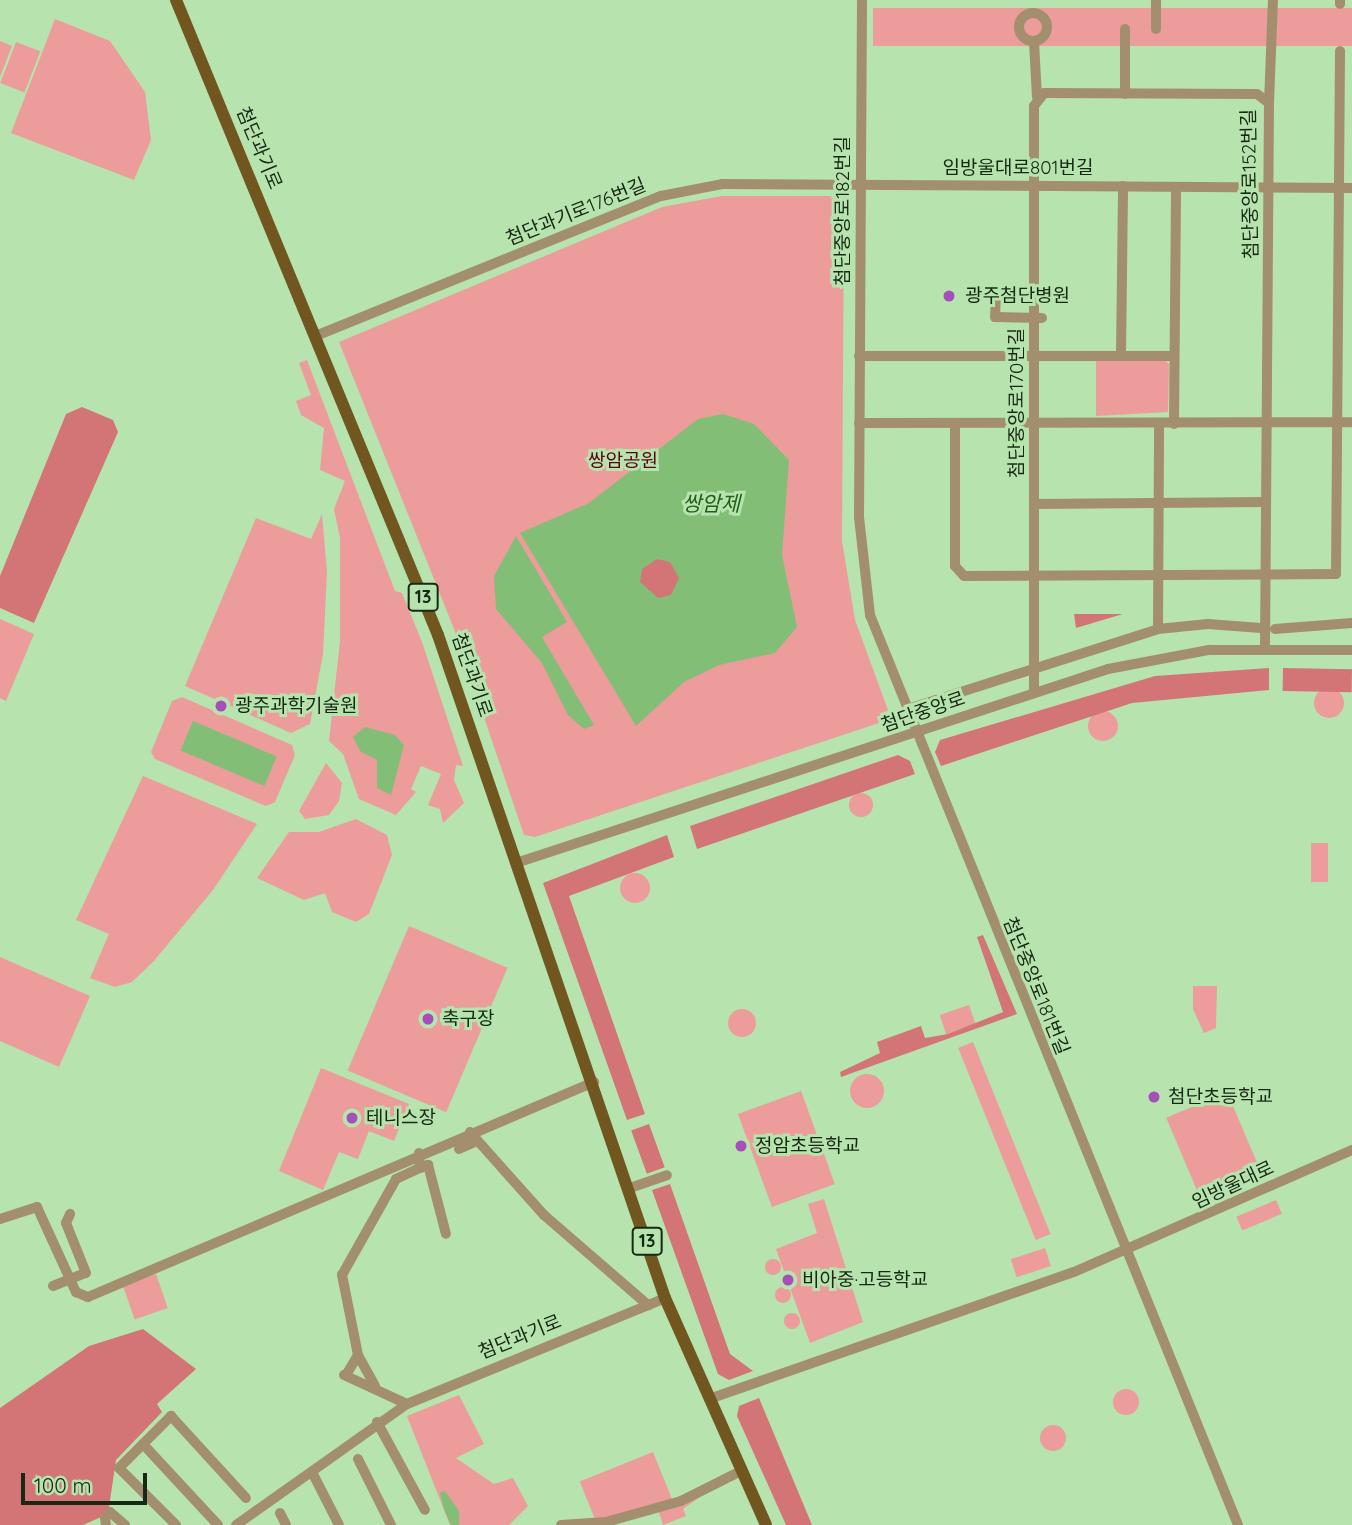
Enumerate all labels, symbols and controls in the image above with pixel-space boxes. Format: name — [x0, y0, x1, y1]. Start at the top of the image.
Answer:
street label: 첨단과기로 — [231, 103, 287, 193]
street label: 첨단중앙로152번길 — [1237, 109, 1263, 259]
street label: 첨단중앙로182번길 — [832, 136, 854, 286]
street label: 임방울대로801번길 — [943, 157, 1093, 179]
street label: 첨단과기로176번길 — [503, 174, 649, 250]
place label: 광주첨단병원 — [965, 285, 1070, 307]
marker: 광주첨단병원 — [939, 286, 959, 306]
street label: 첨단중앙로170번길 — [1006, 328, 1028, 478]
park label: 쌍암공원 — [588, 450, 658, 472]
water label: 쌍암제 — [682, 490, 740, 516]
road number: 13 — [407, 582, 439, 612]
street label: 첨단과기로 — [447, 630, 497, 720]
street label: 첨단중앙로 — [878, 687, 968, 737]
place label: 광주과학기술원 — [235, 695, 357, 717]
marker: 광주과학기술원 — [213, 698, 229, 714]
street label: 첨단중앙로181번길 — [998, 914, 1074, 1058]
place label: 축구장 — [442, 1008, 494, 1030]
marker: 축구장 — [420, 1011, 436, 1027]
place label: 첨단초등학교 — [1168, 1086, 1273, 1108]
marker: 첨단초등학교 — [1146, 1089, 1162, 1105]
place label: 테니스장 — [366, 1107, 436, 1129]
marker: 테니스장 — [344, 1110, 360, 1126]
place label: 정암초등학교 — [755, 1135, 860, 1157]
marker: 정암초등학교 — [733, 1138, 749, 1154]
street label: 임방울대로 — [1189, 1156, 1277, 1214]
road number: 13 — [631, 1226, 663, 1256]
place label: 비아중·고등학교 — [802, 1269, 928, 1291]
marker: 비아중·고등학교 — [780, 1272, 796, 1288]
street label: 첨단과기로 — [475, 1310, 565, 1364]
scale bar — [24, 1458, 150, 1502]
text: 100 m — [34, 1472, 92, 1498]

